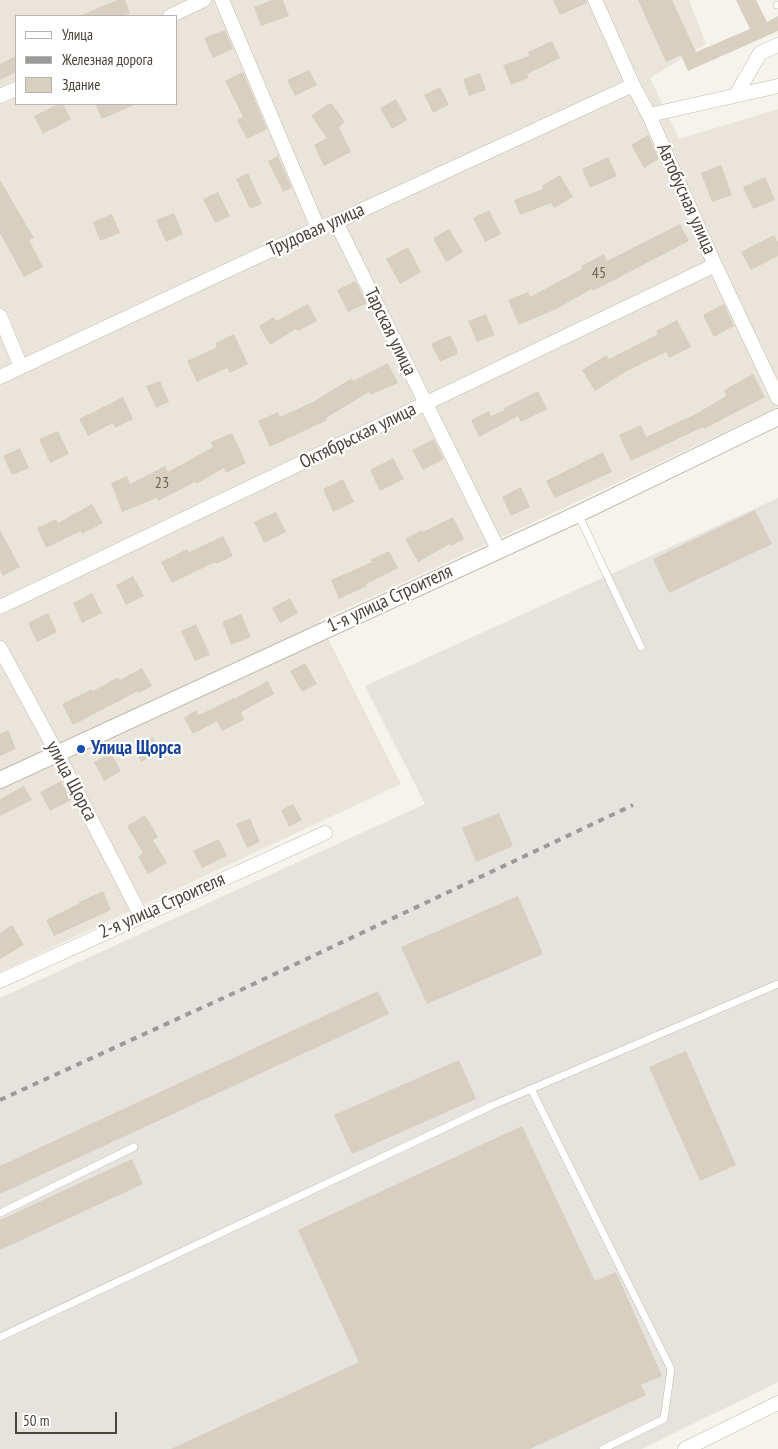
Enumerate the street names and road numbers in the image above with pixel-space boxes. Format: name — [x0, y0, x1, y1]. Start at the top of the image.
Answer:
street label: Автобусная улица — [651, 140, 721, 258]
street label: Трудовая улица — [264, 198, 368, 262]
street label: Тарская улица — [359, 284, 421, 380]
street label: Октябрьская улица — [296, 398, 420, 474]
street label: 1-я улица Строителя — [324, 560, 456, 638]
street label: улица Щорса — [40, 737, 102, 825]
street label: 2-я улица Строителя — [95, 868, 229, 944]

